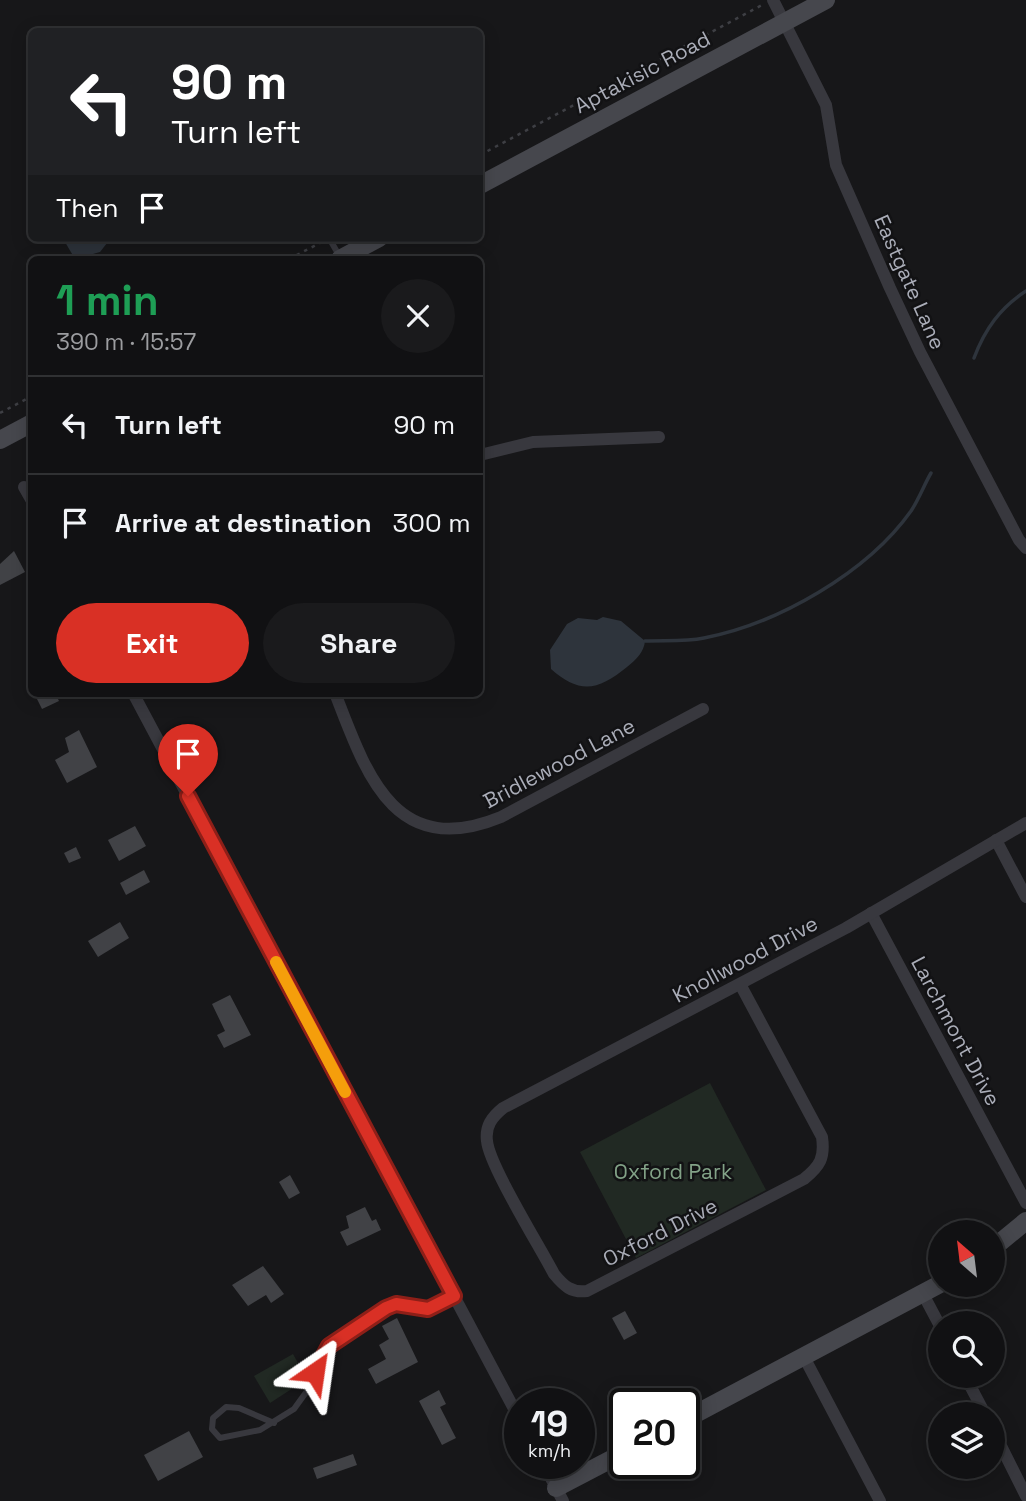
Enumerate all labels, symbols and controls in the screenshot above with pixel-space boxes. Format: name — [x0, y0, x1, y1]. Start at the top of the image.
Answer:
street label: Aptakisic Road — [569, 25, 715, 119]
text: 90 m — [171, 51, 287, 113]
icon: left — [56, 56, 147, 147]
text: Turn left — [171, 112, 301, 152]
icon: arrive — [133, 189, 171, 227]
text: Then — [56, 191, 119, 225]
street label: Eastgate Lane — [868, 210, 952, 354]
text: 1 min — [56, 274, 159, 327]
button: close — [381, 279, 455, 353]
text: 390 m · 15:57 — [56, 327, 196, 357]
icon: left — [56, 406, 94, 444]
text: Turn left — [115, 408, 222, 442]
text: 90 m — [393, 408, 455, 442]
icon: arrive — [56, 504, 94, 542]
text: Arrive at destination — [115, 506, 372, 540]
text: 300 m — [393, 506, 471, 540]
button: Exit — [56, 603, 249, 683]
button: Share — [263, 603, 455, 683]
street label: Bridlewood Lane — [478, 712, 640, 814]
pin — [158, 724, 218, 796]
icon: arrive — [169, 735, 207, 773]
street label: Knollwood Drive — [668, 909, 822, 1009]
street label: Larchmont Drive — [905, 952, 1007, 1110]
park label: Oxford Park — [614, 1158, 732, 1185]
street label: Oxford Drive — [598, 1192, 722, 1272]
north arrow — [928, 1220, 1004, 1297]
map controls — [928, 1220, 1005, 1479]
button: search — [928, 1311, 1005, 1388]
position arrow — [278, 1335, 352, 1409]
speed limit sign: 20 — [609, 1388, 700, 1479]
text: 19 — [531, 1402, 568, 1446]
button: layers — [928, 1402, 1005, 1479]
text: km/h — [528, 1439, 571, 1462]

